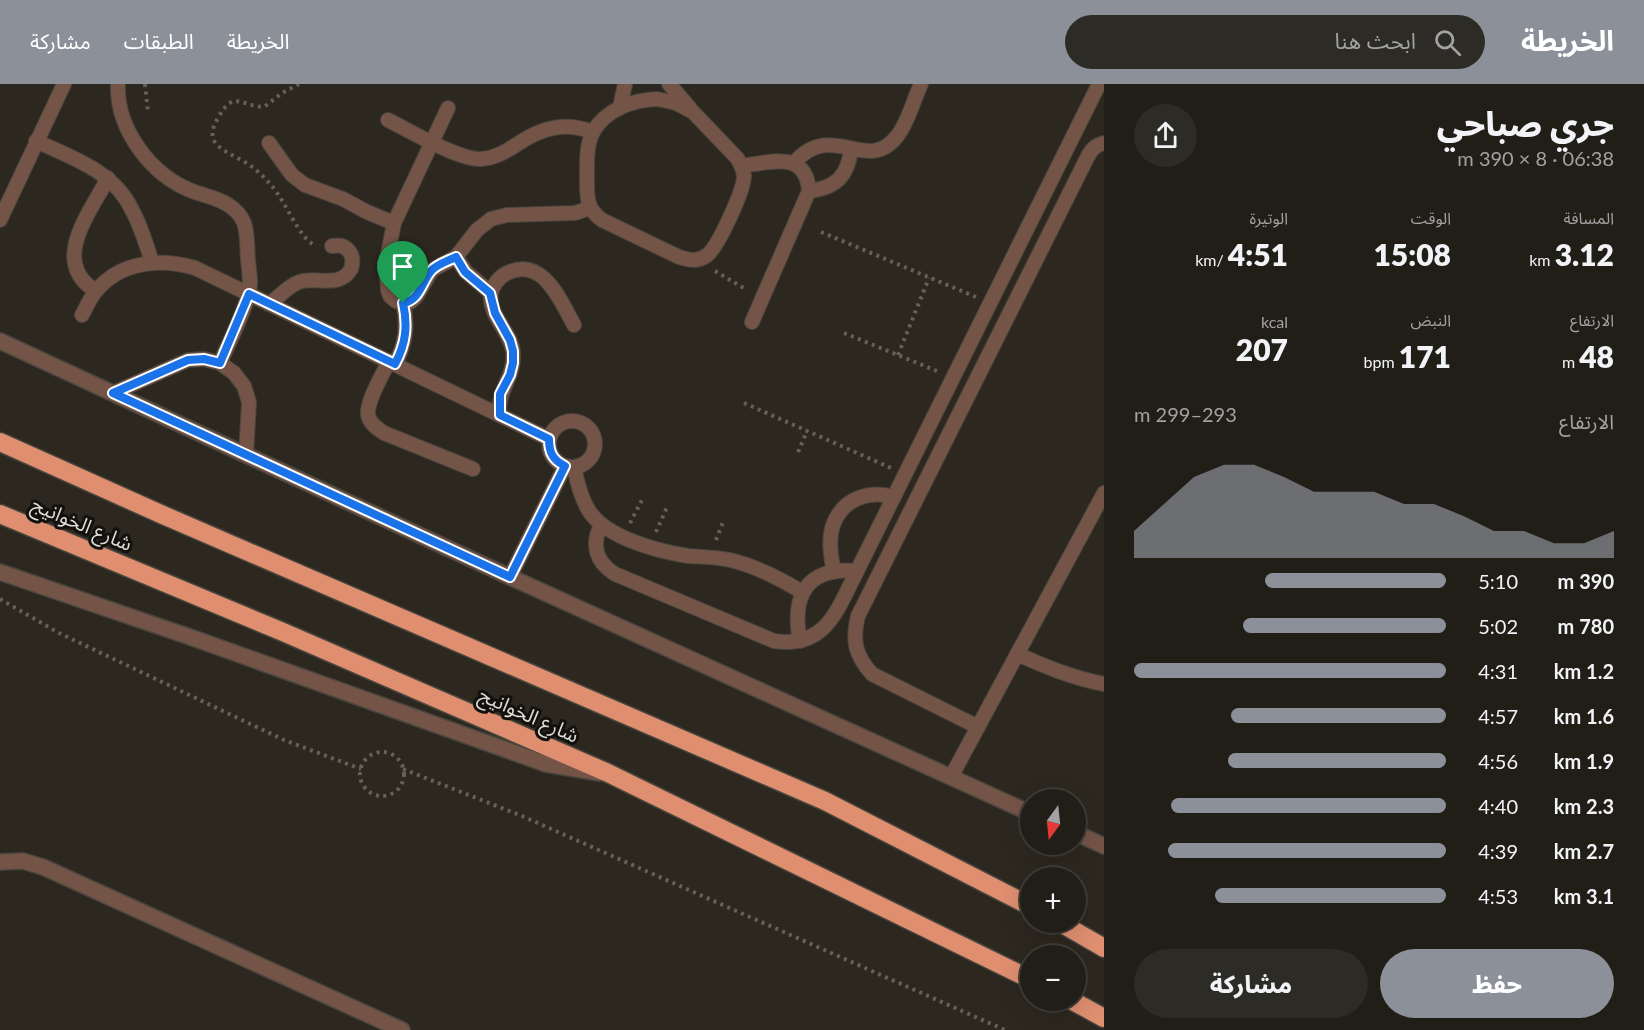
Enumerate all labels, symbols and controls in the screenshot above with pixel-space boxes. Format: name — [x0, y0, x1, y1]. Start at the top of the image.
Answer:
search box — [1065, 15, 1485, 69]
text: الخريطة — [1521, 23, 1614, 57]
icon: search — [1431, 26, 1464, 59]
text: ابحث هنا — [1335, 27, 1416, 54]
text: مشاركة — [30, 28, 91, 53]
text: الطبقات — [124, 28, 194, 53]
text: الخريطة — [227, 28, 290, 53]
text: جري صباحي — [1437, 103, 1614, 143]
button: share — [1134, 104, 1197, 167]
text: 06:38 · 8 × 390 m — [1457, 146, 1614, 170]
text: الوتيرة — [1250, 208, 1288, 227]
text: الوقت — [1411, 208, 1451, 227]
text: المسافة — [1564, 208, 1614, 227]
text: 4:51 — [1228, 236, 1288, 272]
text: 15:08 — [1373, 236, 1451, 272]
text: 3.12 — [1555, 236, 1614, 272]
pin — [377, 241, 428, 303]
icon: arrive — [386, 250, 419, 283]
text: /km — [1195, 250, 1228, 269]
text: km — [1529, 250, 1555, 269]
text: النبض — [1410, 310, 1451, 329]
text: الارتفاع — [1570, 310, 1614, 329]
text: kcal — [1261, 312, 1288, 331]
text: 207 — [1236, 331, 1288, 367]
text: 171 — [1399, 338, 1451, 374]
text: 48 — [1579, 338, 1614, 374]
text: bpm — [1364, 352, 1399, 371]
text: m — [1562, 352, 1579, 371]
text: 293–299 m — [1134, 402, 1237, 426]
text: الارتفاع — [1559, 409, 1614, 433]
street label: شارع الخوانيج — [27, 491, 136, 559]
text: 5:10 — [1478, 569, 1518, 593]
text: 390 m — [1558, 569, 1614, 593]
text: 5:02 — [1478, 614, 1518, 638]
text: 780 m — [1558, 614, 1614, 638]
text: 4:31 — [1478, 659, 1518, 683]
text: 1.2 km — [1554, 659, 1614, 683]
street label: شارع الخوانيج — [474, 681, 583, 750]
text: 4:57 — [1478, 704, 1518, 728]
text: 1.6 km — [1554, 704, 1614, 728]
text: 4:56 — [1478, 749, 1518, 773]
text: 1.9 km — [1554, 749, 1614, 773]
north arrow — [1020, 789, 1086, 855]
map controls — [1020, 789, 1086, 1011]
text: 4:40 — [1478, 794, 1518, 818]
text: 2.3 km — [1554, 794, 1614, 818]
text: 4:39 — [1478, 839, 1518, 863]
text: 2.7 km — [1554, 839, 1614, 863]
button: + — [1020, 867, 1086, 933]
text: 4:53 — [1478, 884, 1518, 908]
text: 3.1 km — [1554, 884, 1614, 908]
button: − — [1020, 945, 1086, 1011]
button: مشاركة — [1134, 949, 1368, 1018]
button: حفظ — [1380, 949, 1614, 1018]

